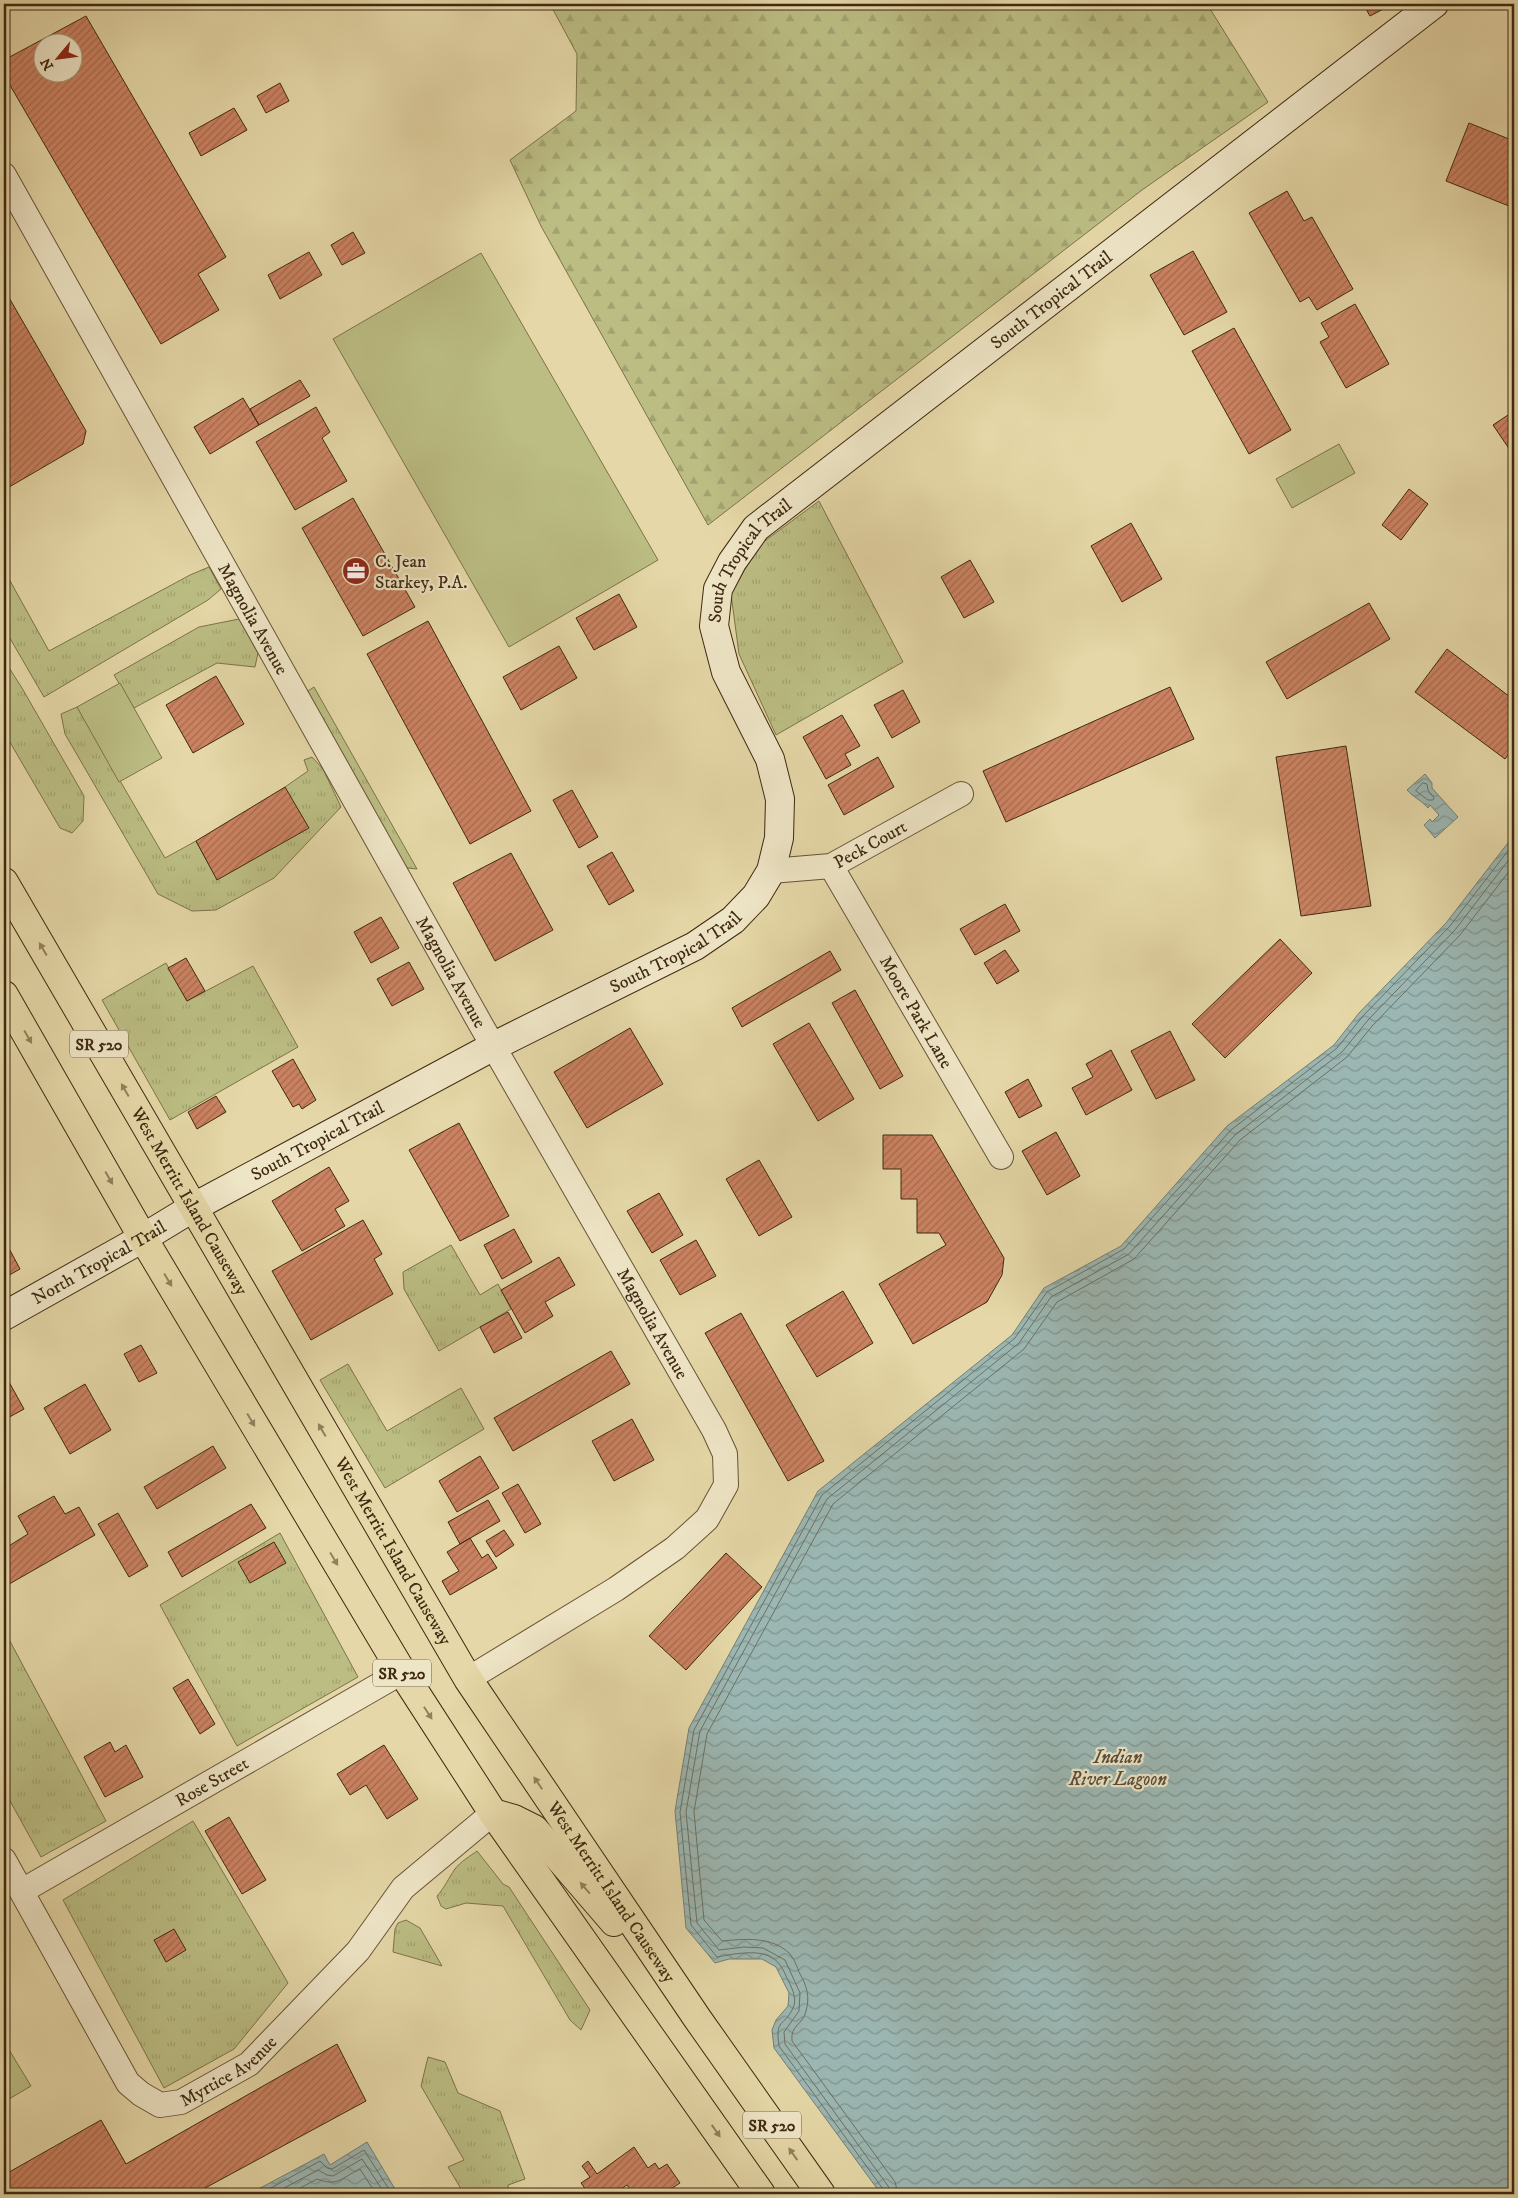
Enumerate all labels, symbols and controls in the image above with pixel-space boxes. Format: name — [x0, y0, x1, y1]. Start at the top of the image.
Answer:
north arrow — [32, 32, 82, 82]
text: N — [37, 54, 58, 73]
street label: South Tropical Trail — [987, 246, 1117, 355]
street label: South Tropical Trail — [704, 494, 797, 624]
place label: C. Jean Starkey, P.A. — [375, 551, 468, 594]
office icon: C. Jean Starkey, P.A. — [341, 556, 371, 586]
street label: Magnolia Avenue — [212, 560, 292, 679]
street label: Peck Court — [830, 816, 911, 874]
street label: South Tropical Trail — [606, 907, 747, 999]
street label: Magnolia Avenue — [410, 913, 490, 1032]
one-way arrow — [39, 943, 48, 956]
street label: Moore Park Lane — [874, 952, 957, 1073]
one-way arrow — [24, 1030, 32, 1045]
road number: SR 520 — [70, 1030, 128, 1058]
one-way arrow — [121, 1083, 130, 1096]
street label: South Tropical Trail — [247, 1097, 389, 1186]
street label: West Merritt Island Causeway — [125, 1103, 252, 1300]
one-way arrow — [104, 1172, 113, 1185]
street label: North Tropical Trail — [28, 1216, 171, 1310]
street label: Magnolia Avenue — [611, 1265, 692, 1383]
one-way arrow — [164, 1273, 173, 1286]
one-way arrow — [246, 1413, 255, 1426]
one-way arrow — [318, 1423, 327, 1436]
street label: West Merritt Island Causeway — [329, 1453, 456, 1650]
one-way arrow — [330, 1553, 339, 1566]
road number: SR 520 — [373, 1660, 431, 1686]
one-way arrow — [423, 1706, 433, 1719]
water label: Indian River Lagoon — [1068, 1746, 1167, 1791]
street label: Rose Street — [172, 1753, 253, 1812]
one-way arrow — [533, 1777, 543, 1790]
street label: West Merritt Island Causeway — [541, 1797, 680, 1987]
one-way arrow — [579, 1883, 591, 1895]
street label: Myrtice Avenue — [176, 2032, 282, 2112]
road number: SR 520 — [743, 2112, 801, 2138]
one-way arrow — [711, 2124, 721, 2137]
one-way arrow — [788, 2148, 798, 2161]

